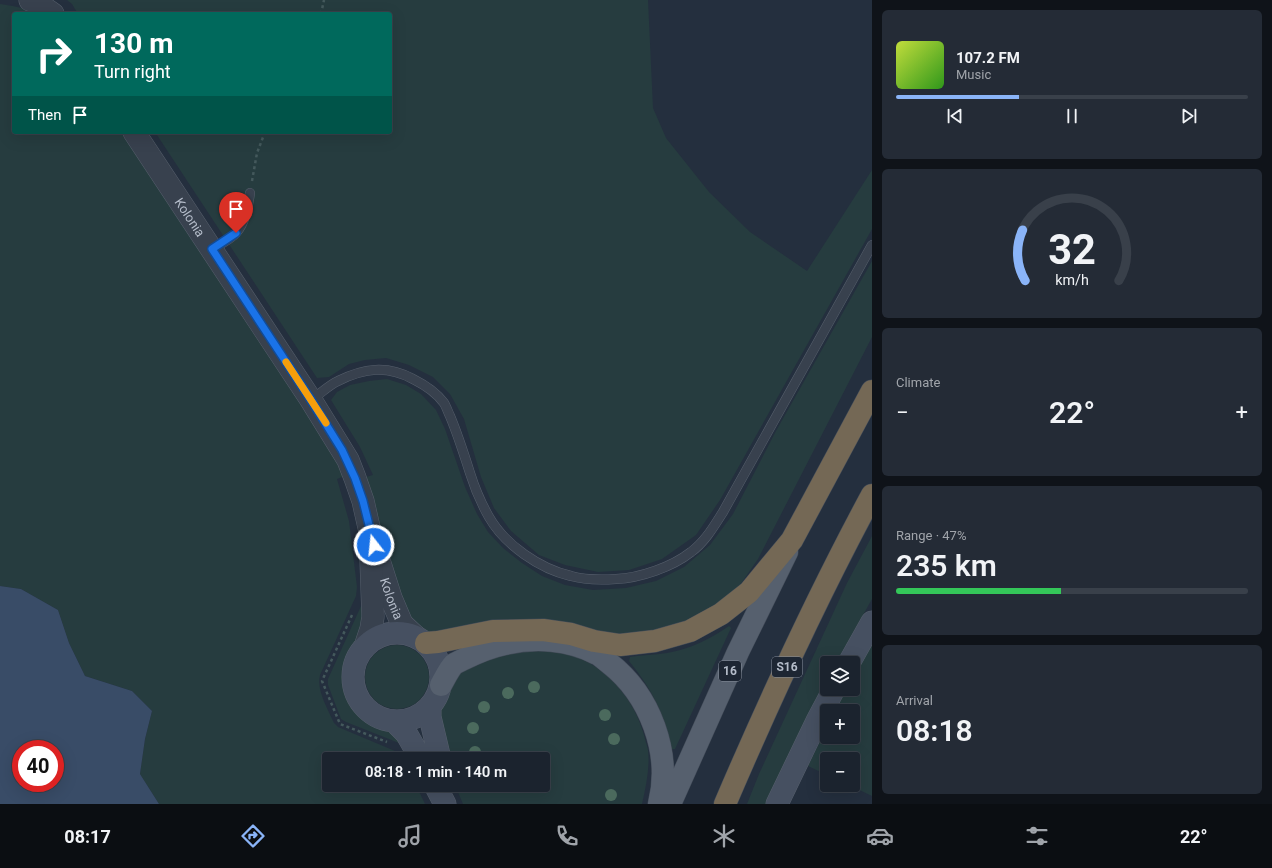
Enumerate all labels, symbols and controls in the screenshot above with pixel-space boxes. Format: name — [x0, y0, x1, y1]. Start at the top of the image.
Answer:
text: 130 m — [94, 27, 173, 60]
icon: right — [28, 28, 80, 80]
text: 107.2 FM — [956, 49, 1020, 67]
text: Turn right — [94, 61, 171, 82]
text: Music — [956, 67, 991, 82]
icon: arrive — [69, 104, 91, 126]
icon: previous — [944, 105, 966, 127]
icon: pause — [1061, 105, 1083, 127]
icon: next — [1178, 105, 1200, 127]
text: Then — [28, 106, 61, 124]
pin — [219, 192, 253, 233]
street label: Kolonia — [172, 195, 208, 240]
icon: arrive — [225, 198, 247, 220]
text: 32 — [1048, 225, 1096, 274]
text: km/h — [1055, 272, 1089, 288]
text: Climate — [896, 375, 940, 390]
text: 22° — [1049, 395, 1095, 430]
text: − — [896, 400, 909, 425]
text: + — [1236, 400, 1248, 425]
position arrow — [353, 524, 395, 566]
text: Range · 47% — [896, 528, 966, 543]
text: 235 km — [896, 548, 997, 583]
street label: Kolonia — [377, 576, 406, 622]
map controls — [820, 656, 860, 792]
button: layers — [820, 656, 860, 696]
road number: S16 — [772, 657, 802, 677]
road number: 16 — [719, 661, 741, 681]
text: Arrival — [896, 693, 933, 708]
button: + — [820, 704, 860, 744]
text: 08:18 — [896, 713, 973, 748]
speed limit sign: 40 — [12, 740, 64, 792]
button: − — [820, 752, 860, 792]
text: 08:18 · 1 min · 140 m — [365, 763, 507, 781]
icon: directions — [239, 822, 267, 850]
icon: music — [396, 822, 424, 850]
icon: phone — [553, 822, 581, 850]
icon: climate — [710, 822, 738, 850]
icon: car — [866, 822, 894, 850]
icon: filters — [1023, 822, 1051, 850]
text: 08:17 — [64, 826, 111, 847]
text: 22° — [1180, 826, 1208, 847]

